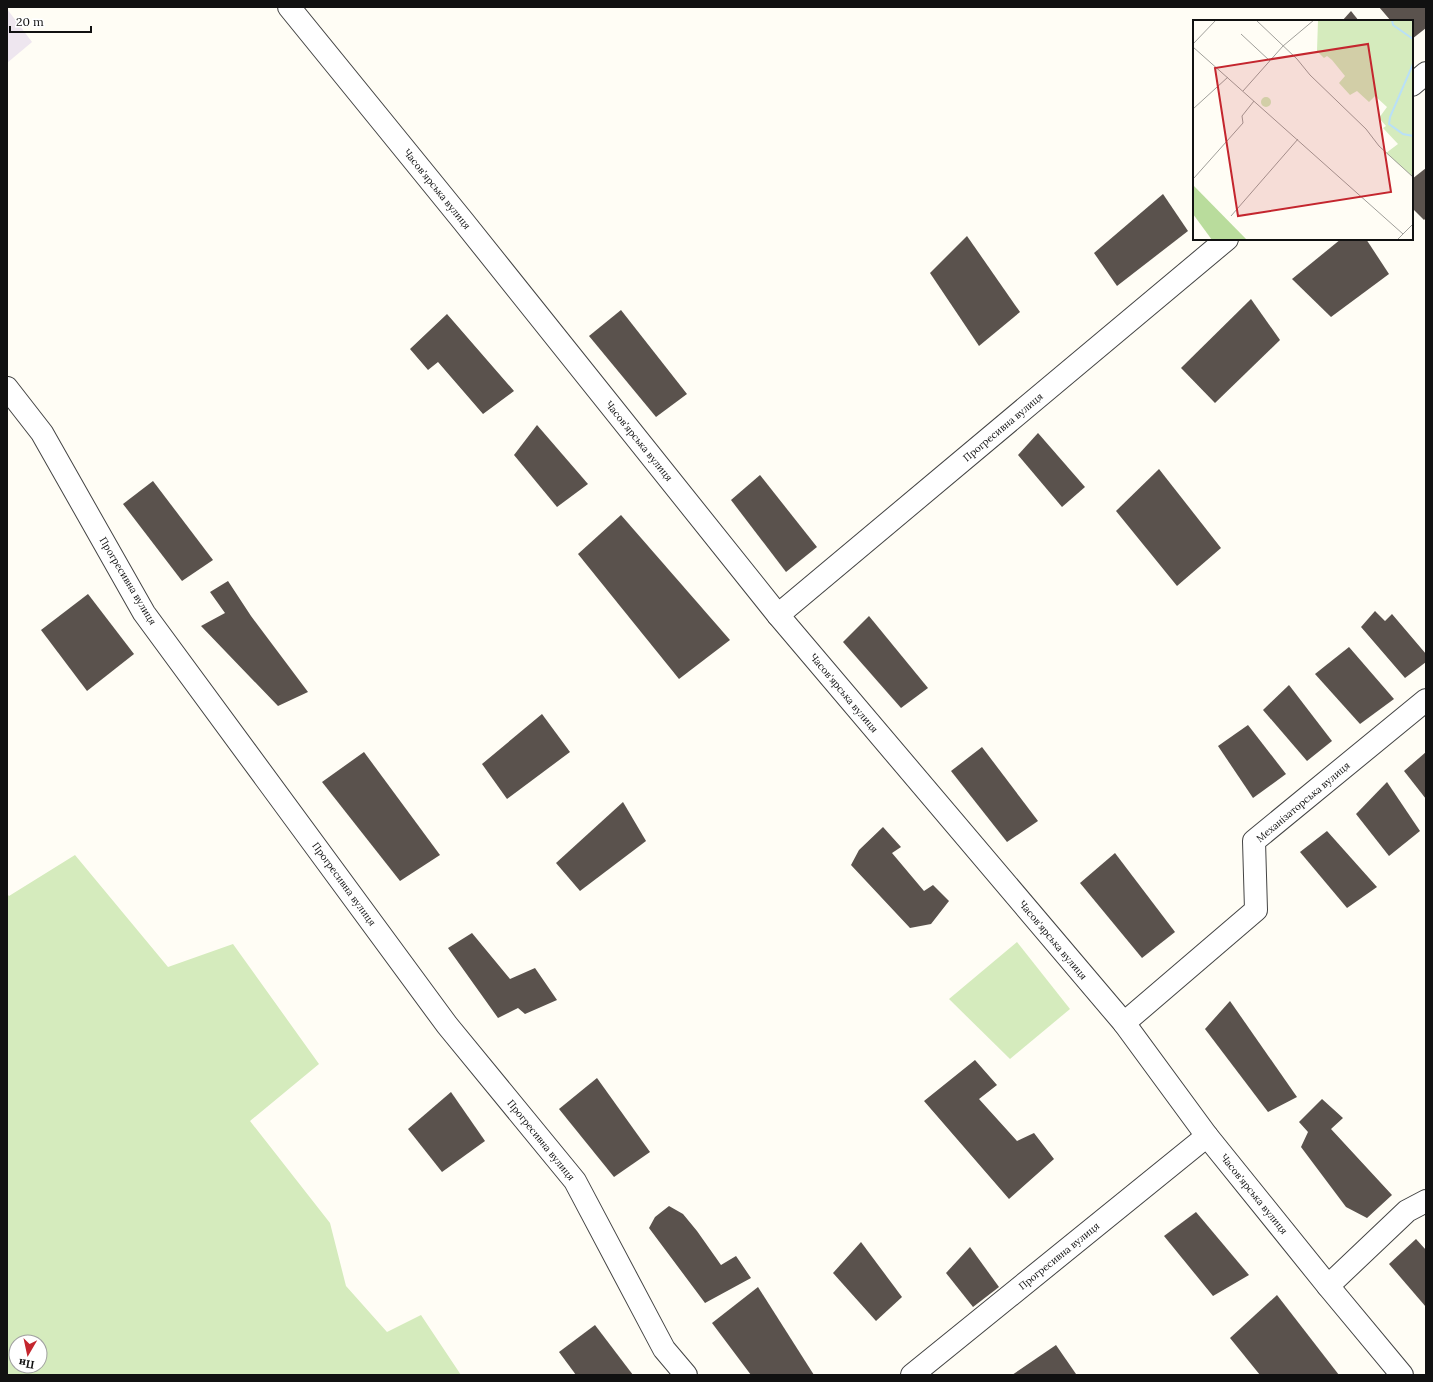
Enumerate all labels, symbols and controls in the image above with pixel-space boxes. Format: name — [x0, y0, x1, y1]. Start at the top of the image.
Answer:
scale bar — [10, 8, 91, 34]
text: 20 m — [16, 14, 44, 29]
inset map — [1193, 20, 1413, 240]
street label: Часов'ярська вулиця — [401, 146, 473, 232]
street label: Прогресивна вулиця — [960, 390, 1046, 464]
street label: Часов'ярська вулиця — [603, 398, 675, 484]
street label: Прогресивна вулиця — [97, 535, 159, 627]
street label: Часов'ярська вулиця — [807, 651, 881, 735]
street label: Механізаторська вулиця — [1253, 759, 1353, 845]
street label: Прогресивна вулиця — [309, 840, 379, 928]
street label: Часов'ярська вулиця — [1016, 898, 1090, 982]
street label: Прогресивна вулиця — [504, 1097, 578, 1183]
street label: Часов'ярська вулиця — [1218, 1151, 1290, 1237]
street label: Прогресивна вулиця — [1016, 1219, 1102, 1293]
north arrow — [8, 1334, 48, 1374]
text: Пн — [17, 1356, 35, 1372]

